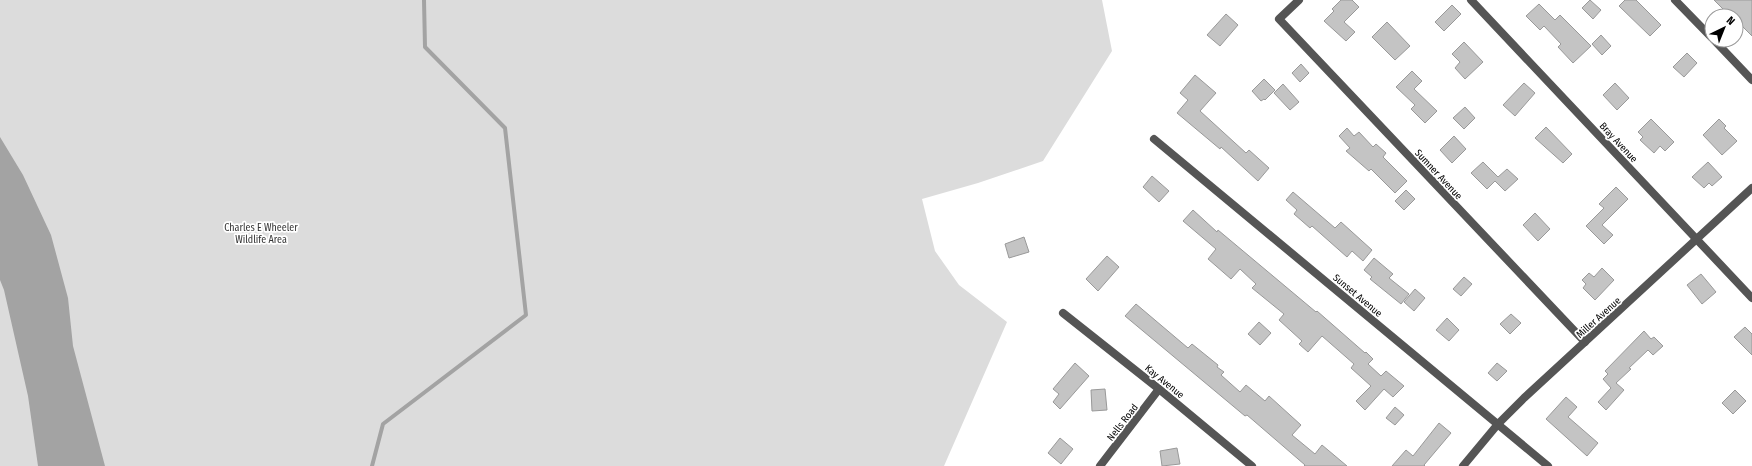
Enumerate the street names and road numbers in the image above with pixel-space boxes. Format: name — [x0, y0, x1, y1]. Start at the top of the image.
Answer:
street label: Bray Avenue — [1597, 120, 1640, 165]
street label: Sumner Avenue — [1412, 147, 1465, 202]
street label: Sunset Avenue — [1330, 272, 1384, 320]
street label: Miller Avenue — [1574, 295, 1623, 341]
street label: Kay Avenue — [1142, 362, 1186, 401]
street label: Nells Road — [1105, 402, 1141, 444]

